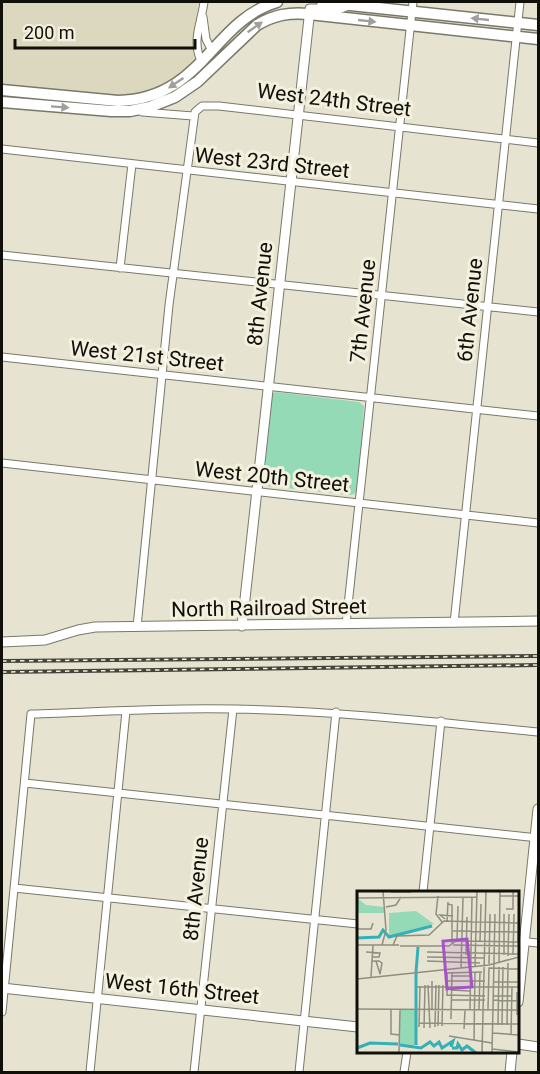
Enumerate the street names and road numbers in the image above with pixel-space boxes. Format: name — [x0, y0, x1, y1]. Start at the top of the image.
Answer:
street label: West 24th Street — [256, 79, 413, 121]
street label: West 23rd Street — [193, 143, 351, 183]
street label: 8th Avenue — [243, 241, 277, 347]
street label: 6th Avenue — [453, 257, 487, 363]
street label: 7th Avenue — [346, 258, 380, 364]
street label: West 21st Street — [69, 336, 225, 376]
street label: West 20th Street — [194, 457, 350, 497]
street label: North Railroad Street — [171, 594, 367, 622]
street label: 8th Avenue — [179, 836, 213, 942]
street label: West 16th Street — [104, 969, 260, 1009]

